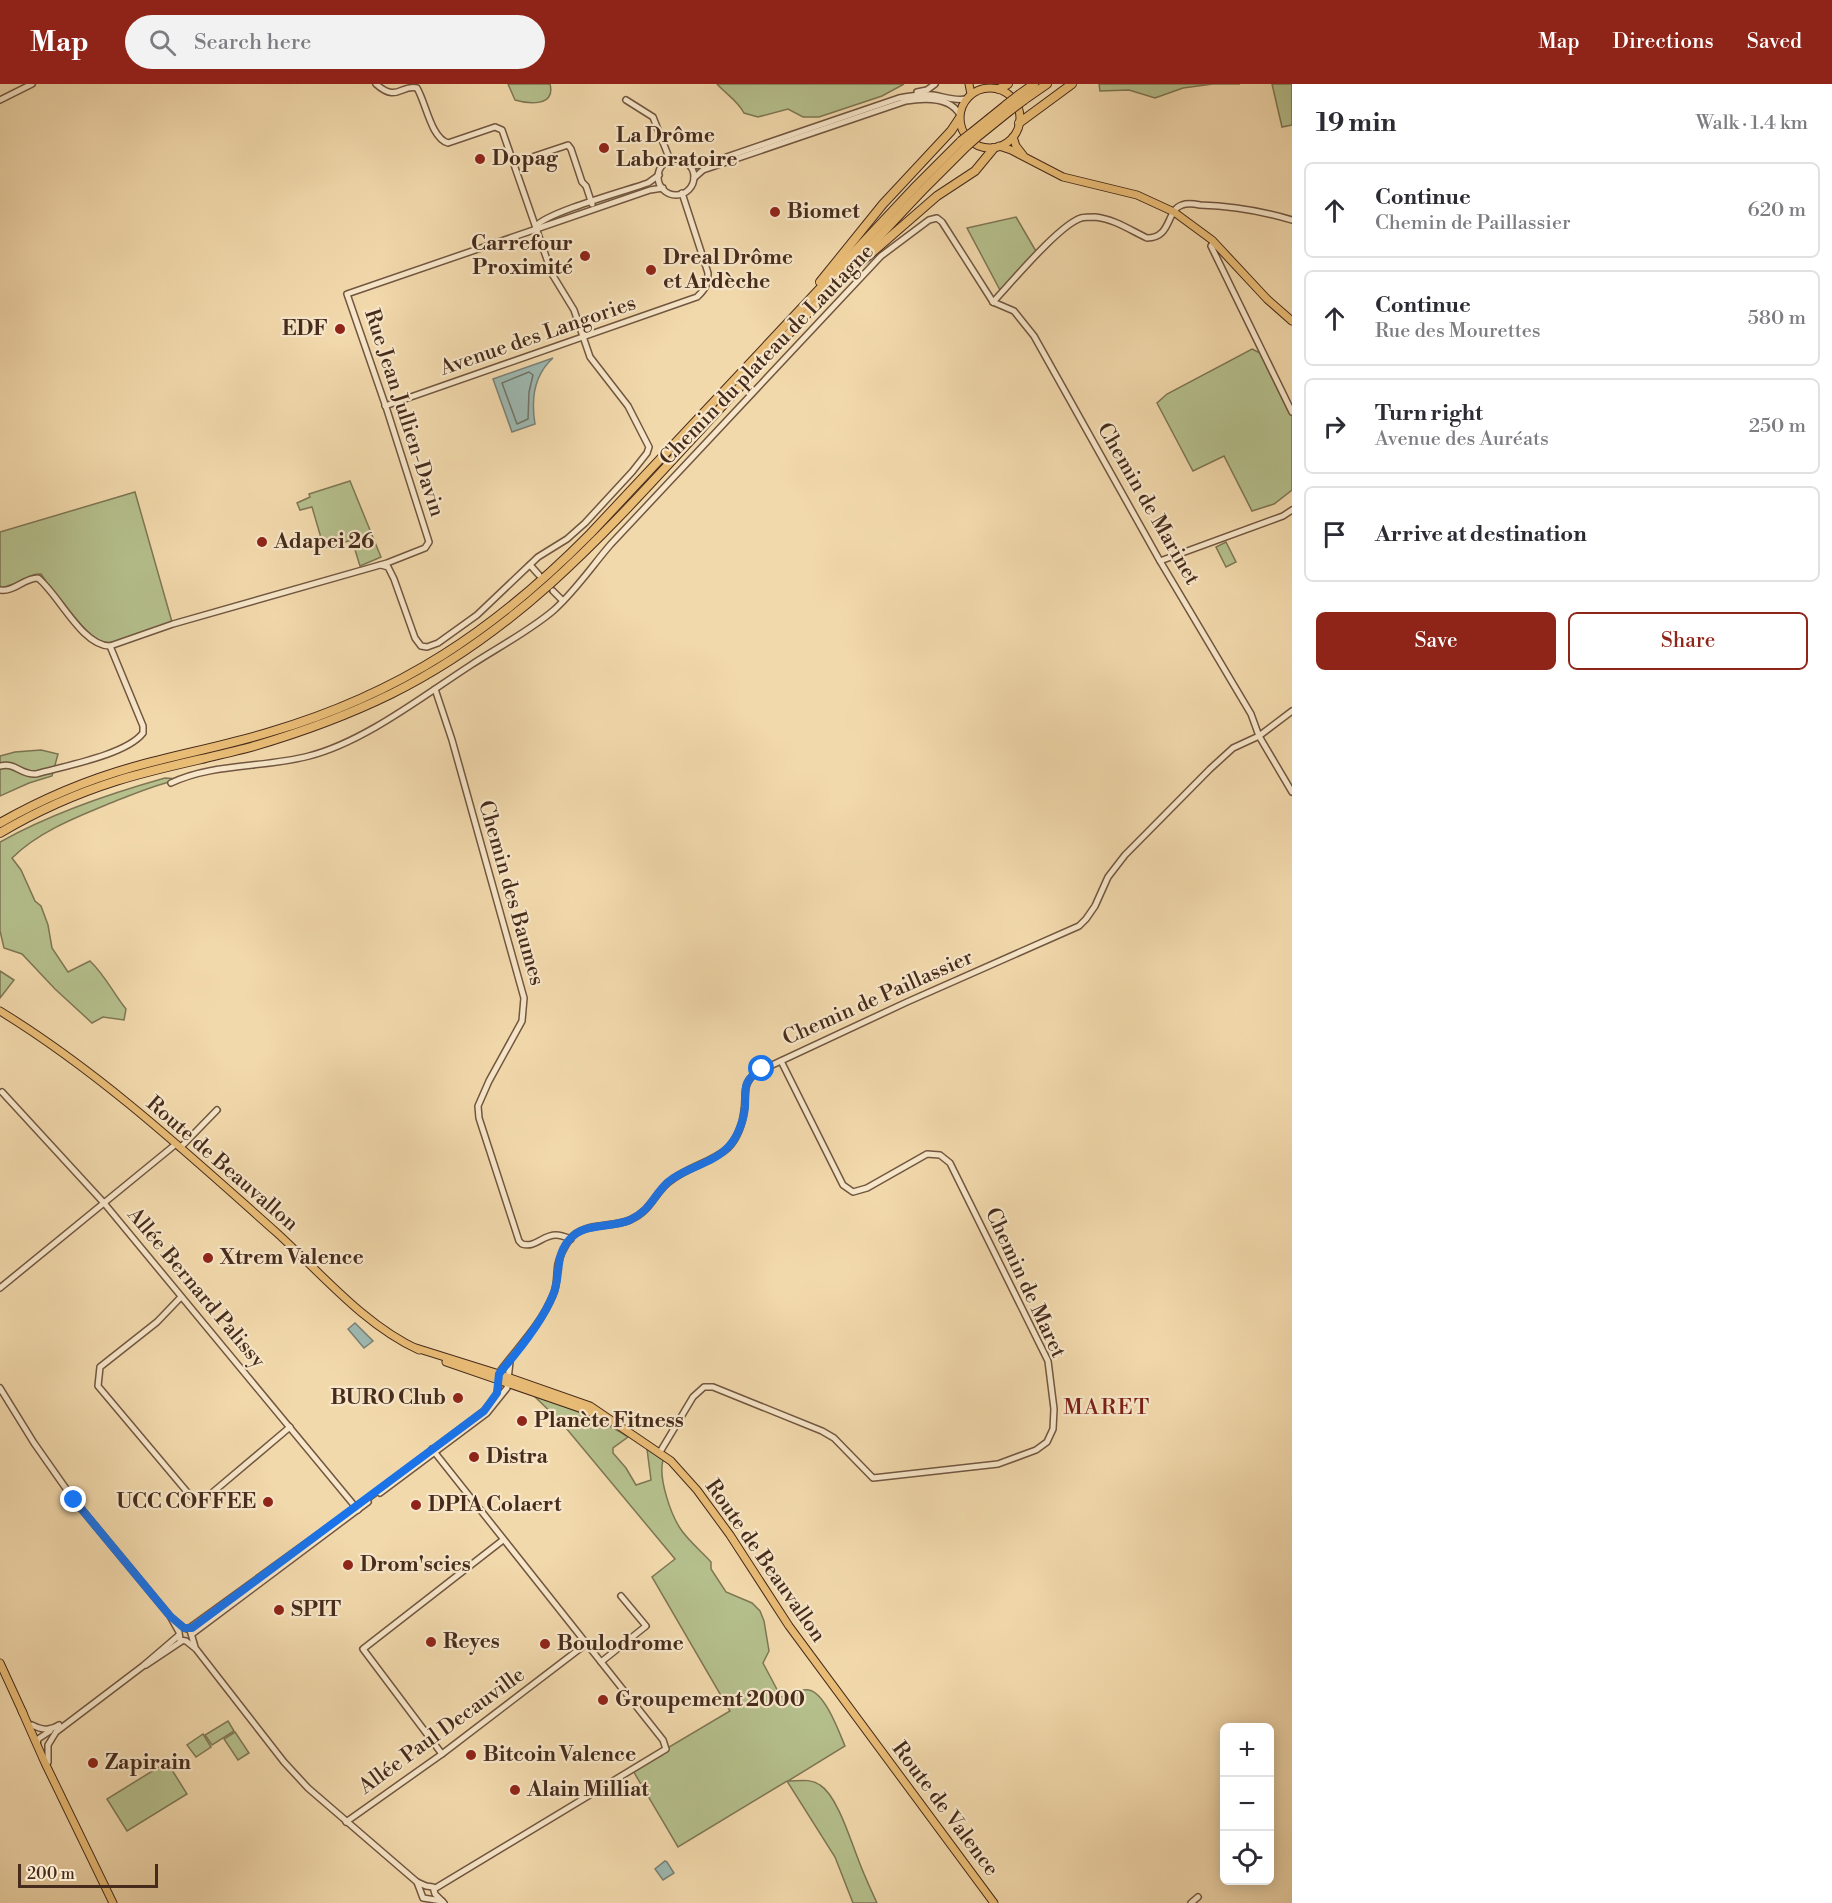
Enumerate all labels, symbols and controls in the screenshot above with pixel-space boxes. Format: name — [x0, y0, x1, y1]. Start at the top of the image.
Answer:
search box — [125, 15, 545, 69]
text: Map — [30, 25, 89, 60]
icon: search — [146, 26, 179, 59]
text: Search here — [194, 29, 311, 56]
text: Map — [1538, 29, 1580, 55]
text: Directions — [1613, 29, 1714, 55]
text: Saved — [1747, 29, 1802, 55]
text: 19 min — [1316, 107, 1397, 139]
text: Walk · 1.4 km — [1696, 111, 1808, 136]
place label: La Drôme Laboratoire — [616, 123, 738, 173]
marker: La Drôme Laboratoire — [597, 141, 611, 155]
place label: Dopag — [492, 146, 559, 172]
marker: Dopag — [473, 152, 487, 166]
text: Continue — [1375, 184, 1471, 211]
icon: ahead — [1318, 194, 1351, 227]
text: 620 m — [1748, 198, 1806, 223]
place label: Biomet — [787, 199, 860, 225]
marker: Biomet — [768, 205, 782, 219]
text: Chemin de Paillassier — [1375, 211, 1571, 236]
place label: Carrefour Proximité — [471, 231, 573, 281]
street label: Chemin du plateau de Lautagne — [654, 239, 880, 471]
place label: Dreal Drôme et Ardèche — [663, 245, 793, 295]
marker: Carrefour Proximité — [578, 249, 592, 263]
marker: Dreal Drôme et Ardèche — [644, 263, 658, 277]
street label: Avenue des Langories — [436, 290, 639, 382]
text: Continue — [1375, 292, 1471, 319]
icon: ahead — [1318, 302, 1351, 335]
street label: Rue Jean Jullien-Davin — [358, 306, 450, 521]
text: 580 m — [1748, 306, 1806, 331]
place label: EDF — [282, 316, 328, 342]
text: Rue des Mourettes — [1375, 319, 1541, 344]
marker: EDF — [333, 322, 347, 336]
text: Turn right — [1375, 400, 1483, 427]
icon: right — [1318, 410, 1351, 443]
text: 250 m — [1749, 414, 1806, 439]
street label: Chemin de Marinet — [1091, 418, 1205, 590]
text: Avenue des Auréats — [1375, 427, 1549, 452]
icon: arrive — [1318, 518, 1351, 551]
text: Arrive at destination — [1375, 521, 1587, 548]
place label: Adapei 26 — [273, 529, 374, 555]
marker: Adapei 26 — [255, 535, 269, 549]
button: Save — [1316, 612, 1556, 670]
button: Share — [1568, 612, 1808, 670]
street label: Chemin des Baumes — [472, 797, 550, 989]
street label: Chemin de Paillassier — [779, 944, 977, 1052]
route start — [748, 1055, 774, 1081]
street label: Route de Beauvallon — [141, 1091, 304, 1237]
street label: Allée Bernard Palissy — [121, 1202, 271, 1374]
street label: Chemin de Maret — [979, 1204, 1071, 1363]
place label: Xtrem Valence — [219, 1245, 364, 1271]
marker: Xtrem Valence — [201, 1251, 215, 1265]
place label: BURO Club — [330, 1385, 446, 1411]
marker: BURO Club — [451, 1391, 465, 1405]
district label: MARET — [1063, 1394, 1151, 1421]
place label: Planète Fitness — [534, 1408, 684, 1434]
marker: Planète Fitness — [515, 1414, 529, 1428]
place label: Distra — [486, 1444, 549, 1470]
marker: Distra — [467, 1450, 481, 1464]
street label: Route de Beauvallon — [699, 1475, 831, 1648]
route end — [60, 1486, 86, 1512]
place label: UCC COFFEE — [116, 1489, 256, 1515]
place label: DPIA Colaert — [428, 1492, 562, 1518]
marker: UCC COFFEE — [261, 1495, 275, 1509]
marker: DPIA Colaert — [409, 1498, 423, 1512]
place label: Drom'scies — [360, 1552, 471, 1578]
marker: Drom'scies — [341, 1558, 355, 1572]
place label: SPIT — [291, 1597, 341, 1623]
marker: SPIT — [272, 1603, 286, 1617]
place label: Reyes — [443, 1629, 500, 1655]
place label: Boulodrome — [557, 1631, 684, 1657]
marker: Reyes — [424, 1635, 438, 1649]
marker: Boulodrome — [538, 1637, 552, 1651]
street label: Allée Paul Decauville — [353, 1662, 530, 1801]
place label: Groupement 2000 — [615, 1687, 805, 1713]
marker: Groupement 2000 — [596, 1693, 610, 1707]
map controls — [1220, 1723, 1274, 1885]
button: + — [1220, 1723, 1274, 1777]
street label: Route de Valence — [886, 1737, 1004, 1881]
place label: Bitcoin Valence — [483, 1742, 636, 1768]
marker: Bitcoin Valence — [464, 1748, 478, 1762]
place label: Zapirain — [105, 1750, 191, 1776]
marker: Zapirain — [86, 1756, 100, 1770]
place label: Alain Milliat — [526, 1777, 649, 1803]
button: − — [1220, 1777, 1274, 1831]
marker: Alain Milliat — [508, 1783, 522, 1797]
button: locate — [1220, 1831, 1274, 1885]
scale bar — [18, 1861, 158, 1888]
text: 200 m — [27, 1864, 75, 1884]

